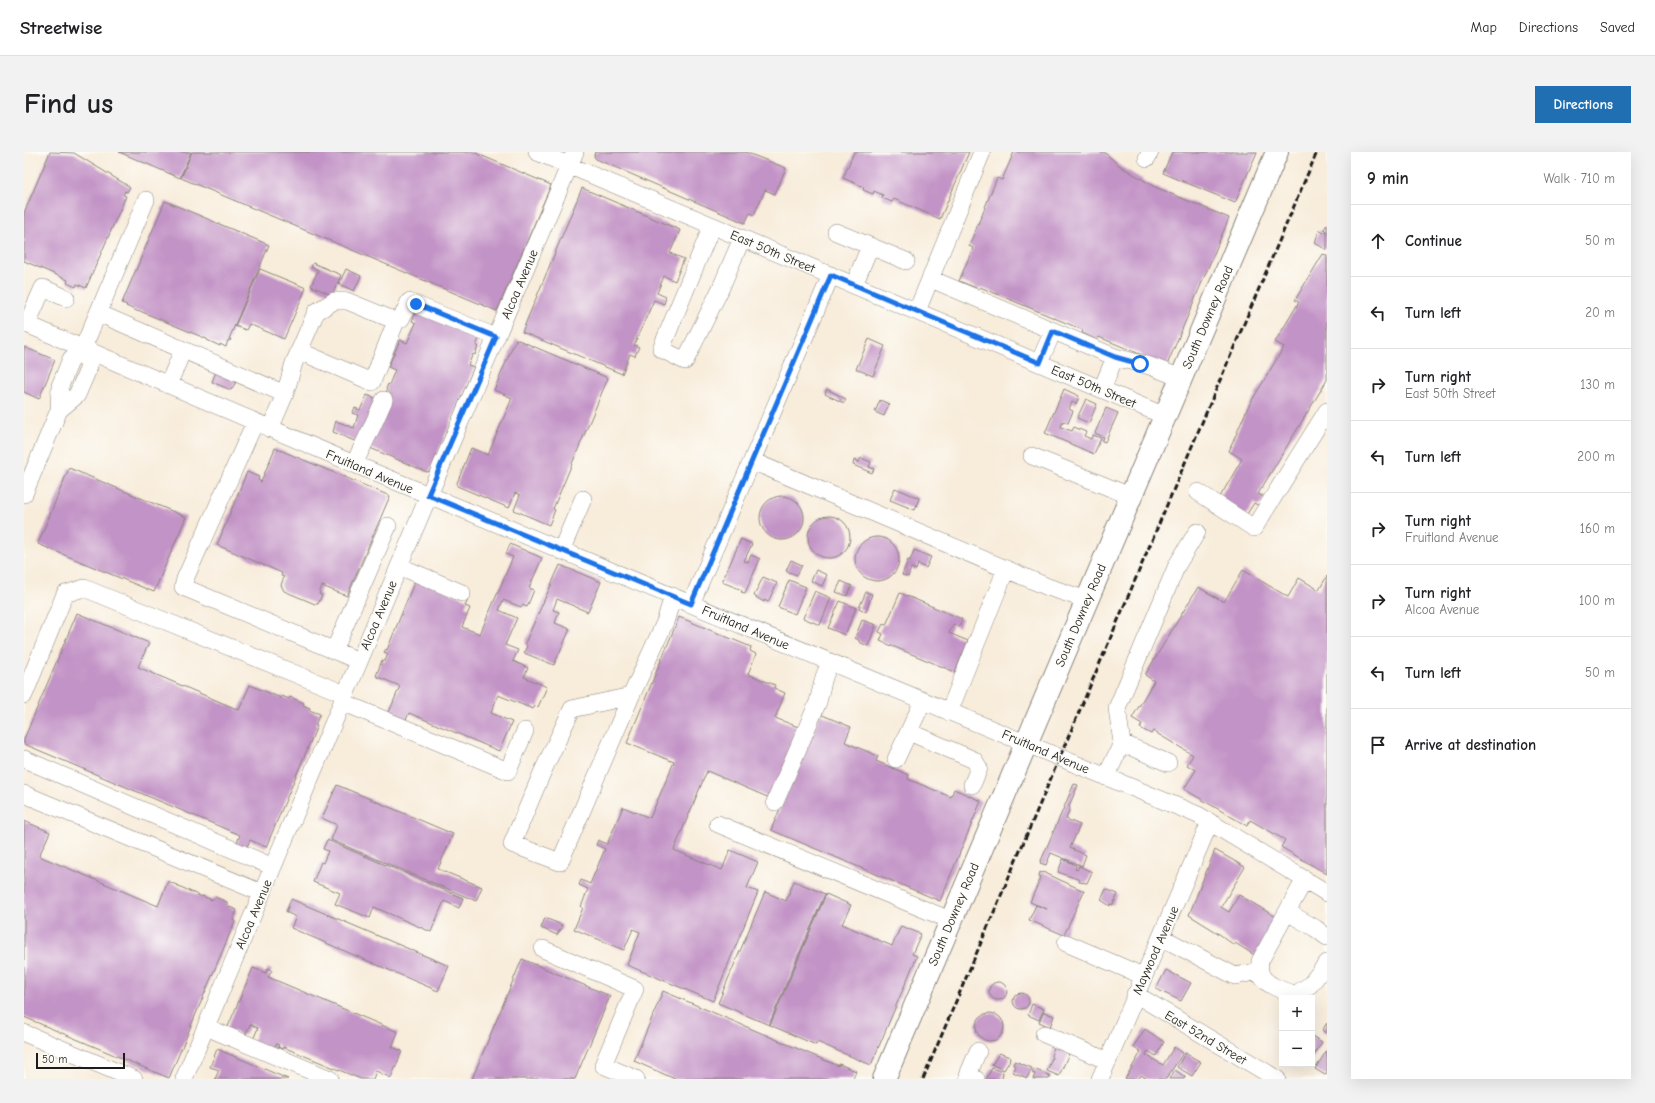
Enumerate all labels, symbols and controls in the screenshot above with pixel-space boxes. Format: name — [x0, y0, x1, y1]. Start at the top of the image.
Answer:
text: Streetwise — [20, 17, 102, 39]
text: Map — [1470, 19, 1497, 36]
text: Directions — [1519, 19, 1578, 36]
text: Saved — [1600, 19, 1635, 36]
button: Directions — [1535, 86, 1631, 123]
text: Find us — [24, 88, 113, 120]
text: 9 min — [1367, 169, 1409, 188]
text: Walk · 710 m — [1543, 171, 1615, 186]
street label: East 50th Street — [728, 227, 819, 277]
icon: ahead — [1367, 230, 1389, 252]
text: Continue — [1405, 232, 1462, 250]
text: 50 m — [1585, 233, 1615, 248]
street label: Alcoa Avenue — [498, 247, 541, 321]
street label: South Downey Road — [1179, 263, 1236, 371]
route end — [407, 295, 425, 313]
icon: left — [1367, 302, 1389, 324]
text: Turn left — [1405, 304, 1461, 322]
text: 20 m — [1585, 305, 1615, 320]
route start — [1131, 355, 1149, 373]
street label: East 50th Street — [1049, 362, 1140, 412]
text: Turn right — [1405, 368, 1471, 386]
icon: right — [1367, 374, 1389, 396]
text: 130 m — [1580, 377, 1615, 392]
text: East 50th Street — [1405, 386, 1496, 401]
street label: Fruitland Avenue — [324, 446, 416, 497]
icon: left — [1367, 446, 1389, 468]
text: Turn left — [1405, 448, 1461, 466]
text: 200 m — [1577, 449, 1615, 464]
text: Turn right — [1405, 512, 1471, 530]
icon: right — [1367, 518, 1389, 540]
text: 160 m — [1580, 521, 1615, 536]
text: Fruitland Avenue — [1405, 530, 1499, 545]
street label: South Downey Road — [1052, 561, 1109, 669]
street label: Alcoa Avenue — [357, 578, 400, 652]
text: Turn right — [1405, 584, 1471, 602]
icon: right — [1367, 590, 1389, 612]
text: 100 m — [1579, 593, 1615, 608]
street label: Fruitland Avenue — [700, 602, 792, 653]
text: Alcoa Avenue — [1405, 602, 1479, 617]
icon: left — [1367, 662, 1389, 684]
text: Turn left — [1405, 664, 1461, 682]
text: 50 m — [1585, 665, 1615, 680]
street label: Fruitland Avenue — [1000, 726, 1092, 777]
icon: arrive — [1367, 734, 1389, 756]
text: Arrive at destination — [1405, 736, 1536, 754]
street label: South Downey Road — [925, 860, 982, 968]
street label: Alcoa Avenue — [232, 877, 275, 951]
street label: Maywood Avenue — [1129, 903, 1182, 997]
map controls — [1279, 995, 1315, 1067]
button: + — [1279, 995, 1315, 1031]
street label: East 52nd Street — [1162, 1007, 1250, 1068]
button: − — [1279, 1031, 1315, 1067]
scale bar — [36, 1051, 125, 1070]
text: 50 m — [42, 1053, 67, 1066]

